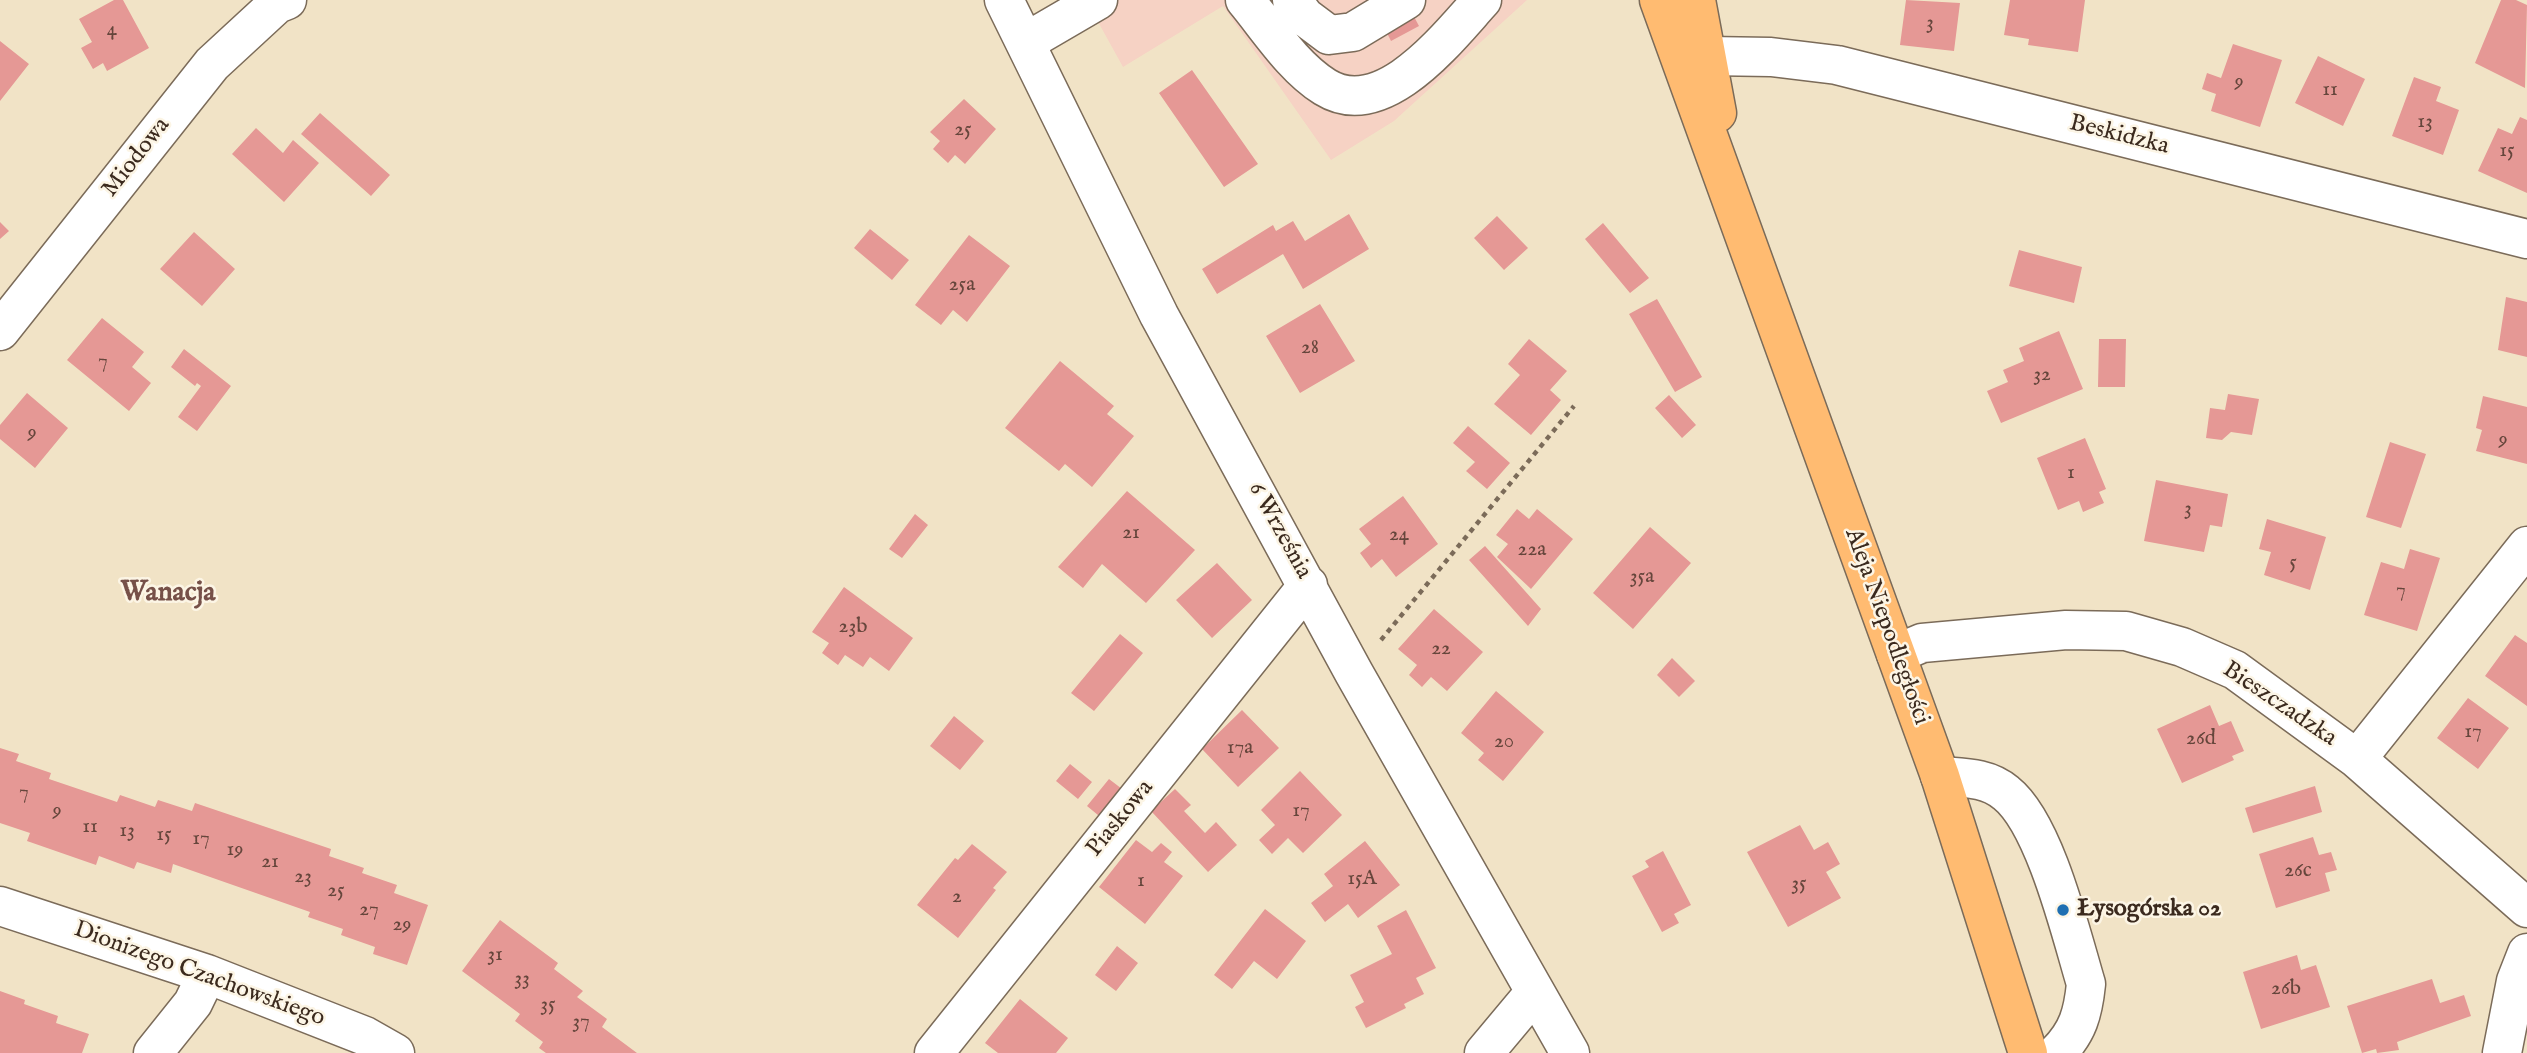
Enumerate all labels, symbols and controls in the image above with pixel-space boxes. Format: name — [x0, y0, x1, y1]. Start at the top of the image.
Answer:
house number: 3 — [1926, 11, 1934, 37]
house number: 4 — [107, 18, 117, 44]
house number: 9 — [2234, 70, 2244, 96]
house number: 11 — [2322, 78, 2338, 104]
street label: Beskidzka — [2066, 110, 2172, 162]
house number: 13 — [2417, 110, 2433, 136]
street label: Miodowa — [97, 112, 177, 204]
house number: 25 — [954, 118, 972, 144]
house number: 15 — [2499, 139, 2515, 165]
house number: 25a — [949, 273, 975, 299]
house number: 28 — [1301, 336, 1319, 362]
house number: 7 — [98, 350, 108, 376]
house number: 32 — [2033, 363, 2051, 389]
house number: 9 — [27, 421, 37, 447]
house number: 9 — [2498, 428, 2508, 454]
house number: 1 — [2067, 461, 2075, 487]
street label: 6 Września — [1241, 478, 1317, 584]
house number: 3 — [2184, 497, 2192, 523]
house number: 21 — [1122, 521, 1140, 547]
house number: 24 — [1389, 523, 1409, 549]
street label: Aleja Niepodległości — [1837, 525, 1935, 729]
house number: 22a — [1518, 538, 1546, 564]
house number: 5 — [2289, 551, 2297, 577]
house number: 35a — [1630, 565, 1654, 591]
district label: Wanacja — [121, 577, 215, 611]
house number: 7 — [2396, 579, 2406, 605]
house number: 23b — [839, 615, 867, 641]
house number: 22 — [1431, 637, 1451, 663]
street label: Bieszczadzka — [2216, 656, 2342, 754]
house number: 17 — [2464, 720, 2482, 746]
house number: 26d — [2186, 727, 2216, 753]
house number: 20 — [1494, 730, 1514, 756]
house number: 17a — [1227, 736, 1253, 762]
street label: Piaskowa — [1081, 775, 1161, 863]
house number: 7 — [19, 781, 29, 807]
house number: 9 — [52, 799, 62, 825]
house number: 17 — [1292, 799, 1310, 825]
house number: 11 — [82, 815, 98, 841]
house number: 13 — [119, 819, 135, 845]
house number: 15 — [156, 823, 172, 849]
house number: 17 — [192, 827, 210, 853]
house number: 19 — [227, 838, 243, 864]
house number: 21 — [261, 850, 279, 876]
house number: 26c — [2284, 859, 2312, 885]
house number: 23 — [294, 865, 312, 891]
house number: 15A — [1347, 867, 1377, 893]
house number: 1 — [1137, 869, 1145, 895]
house number: 35 — [1791, 872, 1807, 898]
house number: 25 — [327, 879, 345, 905]
house number: 2 — [952, 885, 962, 911]
place label: Łysogórska 02 — [2077, 896, 2221, 924]
house number: 27 — [359, 898, 379, 924]
marker: Łysogórska 02 — [2055, 902, 2071, 918]
house number: 29 — [392, 913, 412, 939]
street label: Dionizego Czachowskiego — [69, 916, 329, 1034]
house number: 31 — [487, 943, 503, 969]
house number: 33 — [514, 967, 530, 993]
house number: 26b — [2271, 977, 2301, 1003]
house number: 35 — [540, 993, 556, 1019]
house number: 37 — [572, 1010, 590, 1036]

